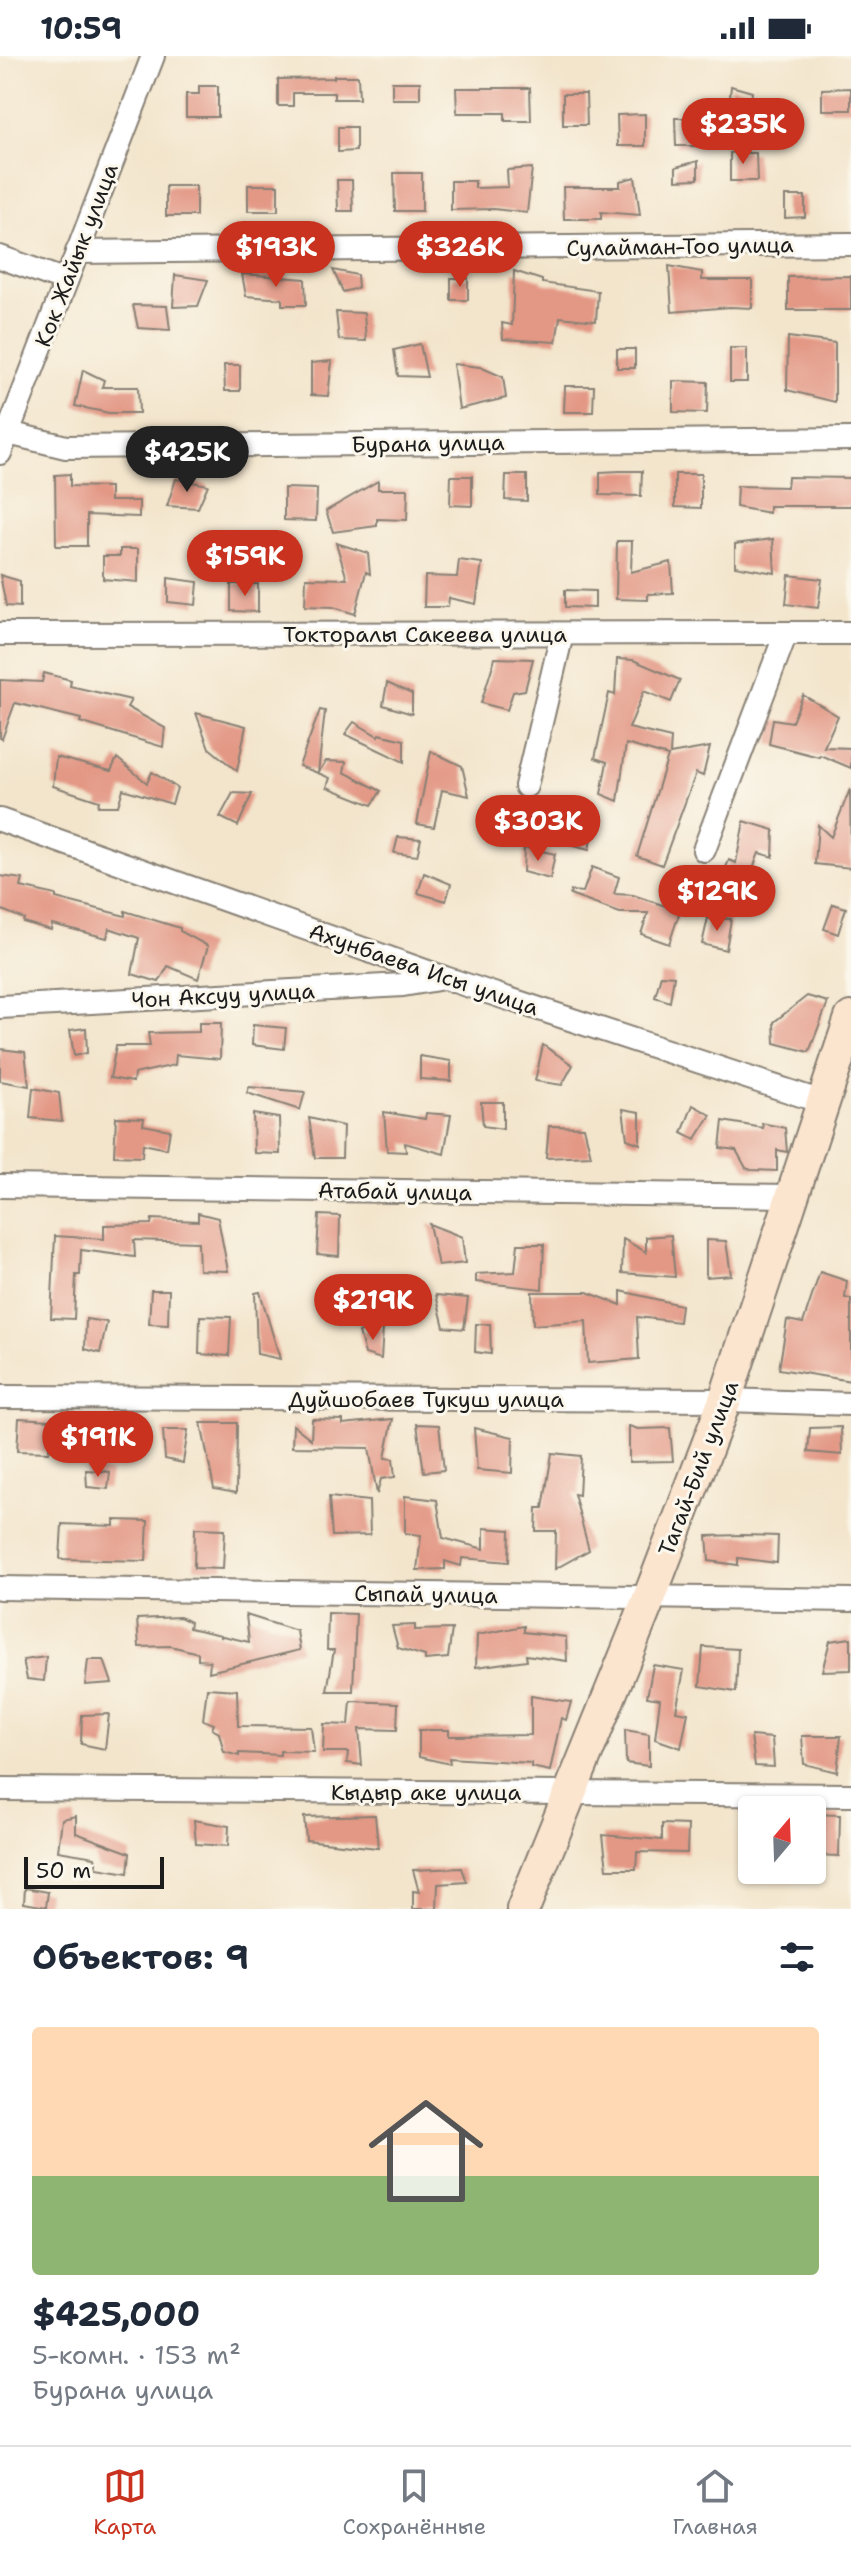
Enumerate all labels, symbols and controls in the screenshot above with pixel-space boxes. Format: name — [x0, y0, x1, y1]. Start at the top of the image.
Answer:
text: 10:59 — [40, 8, 122, 49]
pin: $235K — [687, 98, 799, 166]
text: $235K — [699, 106, 787, 141]
street label: Кок Жайык улица — [28, 159, 125, 351]
pin: $193K — [220, 221, 332, 289]
pin: $326K — [404, 221, 516, 289]
text: $193K — [235, 229, 317, 264]
text: $326K — [416, 229, 504, 264]
street label: Сулайман-Тоо улица — [566, 230, 794, 263]
pin: $425K — [131, 426, 243, 494]
street label: Бурана улица — [351, 428, 505, 459]
text: $425K — [144, 434, 230, 469]
pin: $159K — [189, 530, 301, 598]
text: $159K — [205, 538, 285, 573]
street label: Токторалы Сакеева улица — [283, 620, 567, 649]
pin: $303K — [482, 795, 594, 863]
text: $303K — [493, 803, 583, 838]
pin: $129K — [661, 865, 773, 933]
text: $129K — [677, 873, 758, 908]
street label: Ахунбаева Исы улица — [305, 917, 543, 1023]
street label: Чон Аксуу улица — [131, 976, 316, 1015]
street label: Атабай улица — [318, 1176, 473, 1207]
pin: $219K — [317, 1274, 429, 1342]
text: $219K — [332, 1282, 414, 1317]
street label: Тагай-Бий улица — [652, 1376, 745, 1560]
street label: Дуйшобаев Тукуш улица — [288, 1385, 564, 1414]
pin: $191K — [42, 1411, 154, 1479]
text: $191K — [60, 1419, 136, 1454]
street label: Сыпай улица — [354, 1579, 498, 1610]
street label: Кыдыр аке улица — [331, 1778, 521, 1807]
north arrow — [738, 1796, 826, 1884]
map controls — [738, 1796, 826, 1884]
scale bar — [24, 1853, 164, 1889]
text: 50 m — [36, 1856, 91, 1885]
text: Объектов: 9 — [32, 1934, 249, 1980]
icon: filters — [775, 1935, 819, 1979]
icon: home — [354, 2079, 498, 2223]
text: $425,000 — [32, 2291, 200, 2337]
text: 5-комн. · 153 m² — [32, 2337, 241, 2372]
text: Бурана улица — [32, 2372, 213, 2407]
tab: Карта — [93, 2464, 156, 2541]
tab: Сохранённые — [342, 2464, 486, 2541]
tab: Главная — [673, 2464, 758, 2541]

